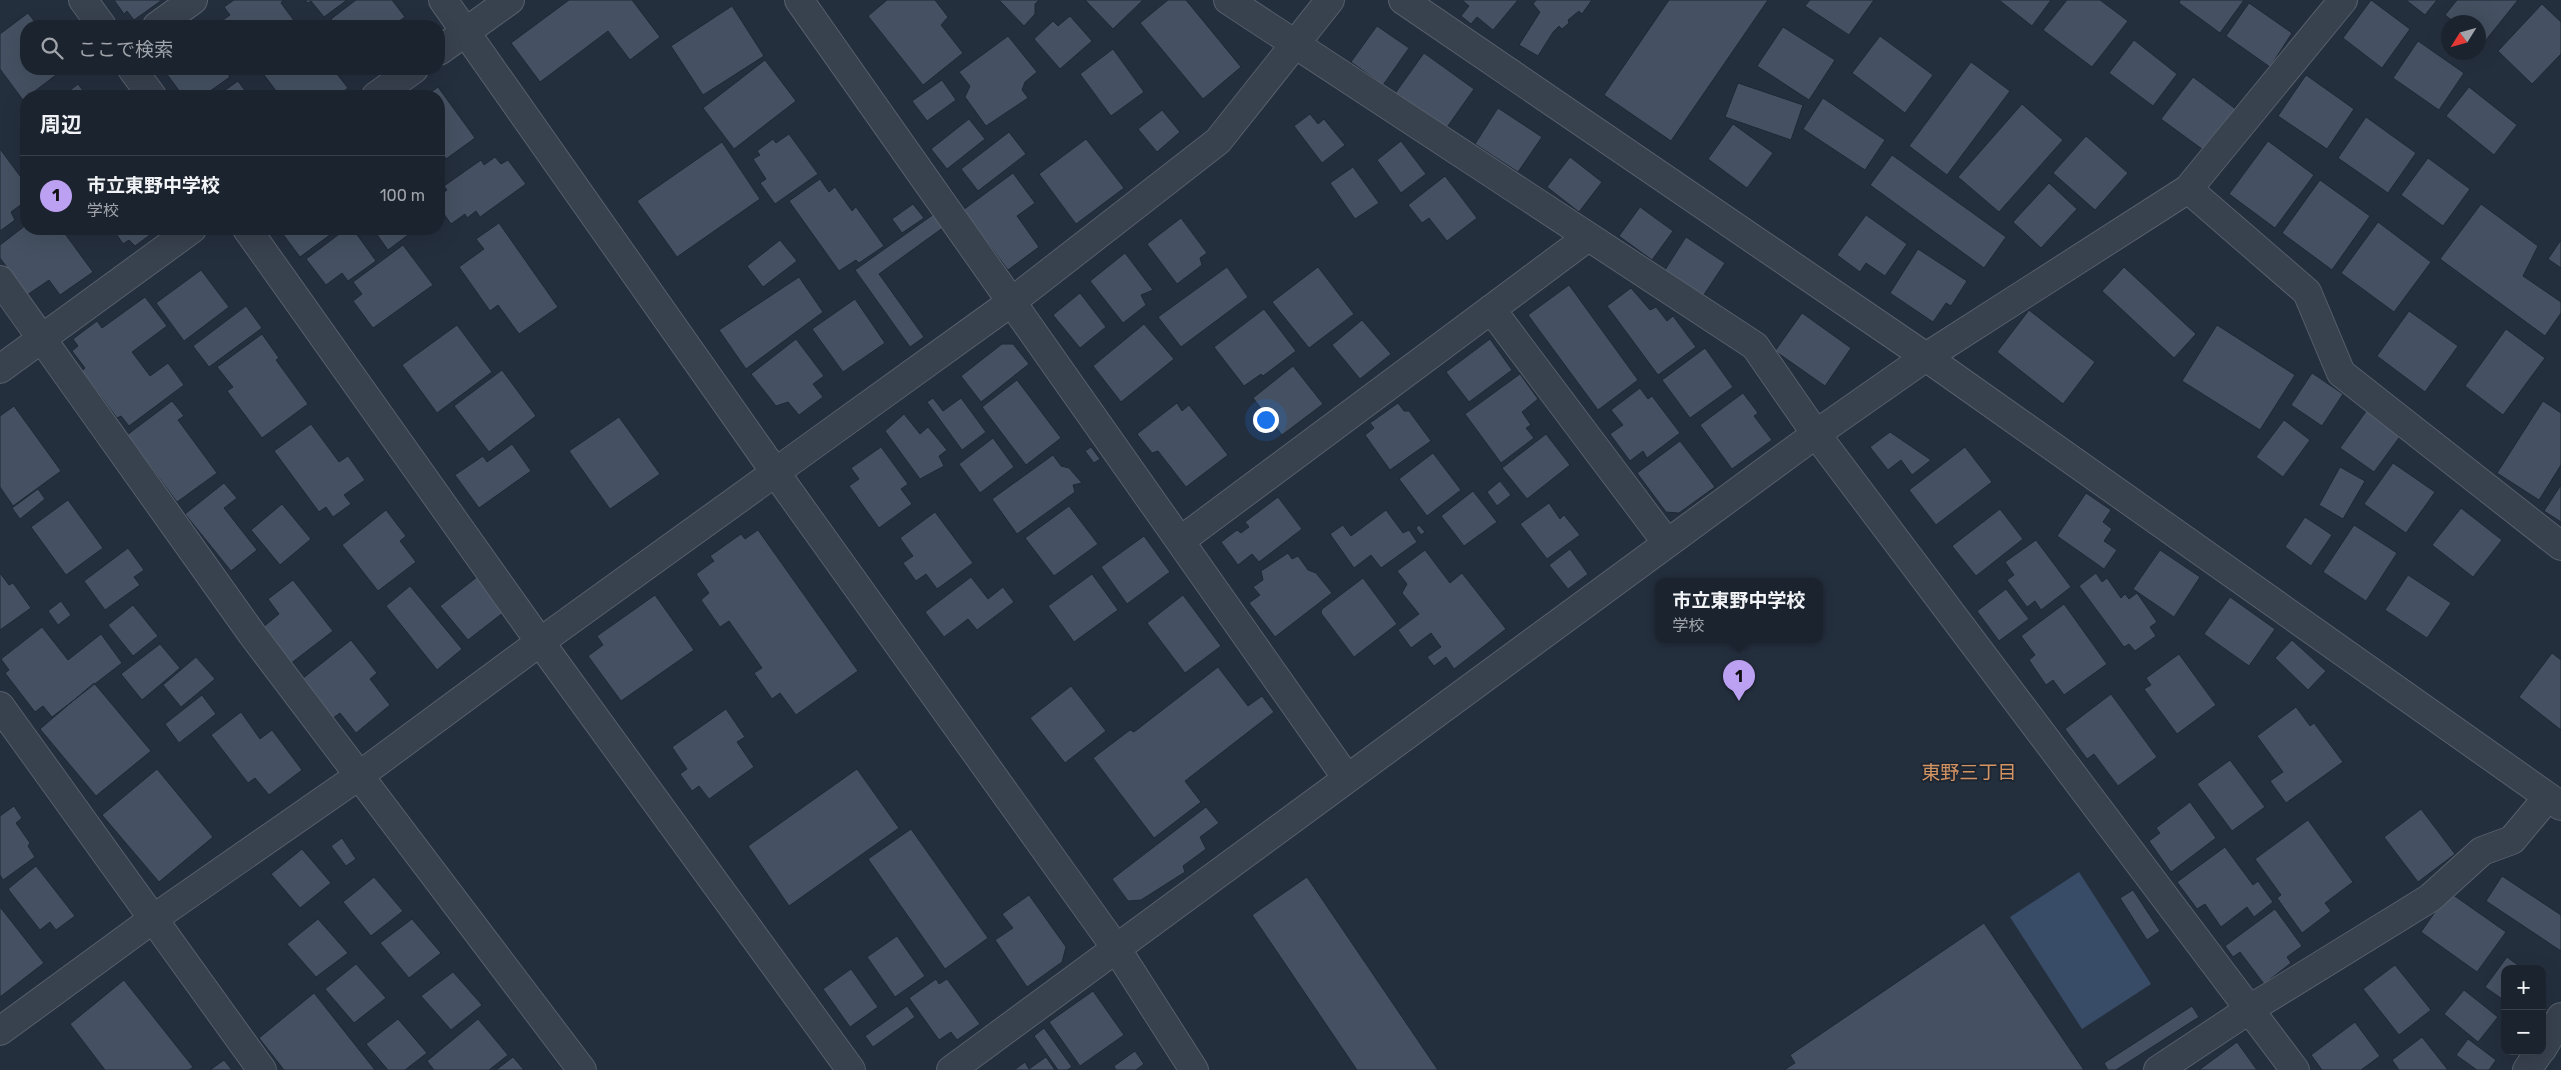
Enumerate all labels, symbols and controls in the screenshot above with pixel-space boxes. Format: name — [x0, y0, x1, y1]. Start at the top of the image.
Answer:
north arrow — [2441, 15, 2486, 60]
search box — [20, 20, 445, 75]
icon: search — [38, 34, 66, 62]
text: ここで検索 — [78, 38, 173, 61]
text: 周辺 — [40, 112, 82, 137]
text: 市立東野中学校 — [87, 174, 220, 197]
text: 1 — [52, 186, 60, 205]
text: 100 m — [380, 186, 425, 205]
text: 学校 — [87, 201, 119, 220]
your location — [1253, 407, 1279, 433]
popup — [1655, 578, 1823, 643]
text: 市立東野中学校 — [1672, 589, 1806, 612]
text: 学校 — [1672, 616, 1705, 635]
pin: 1 — [1723, 660, 1755, 701]
district label: 東野三丁目 — [1921, 761, 2017, 784]
map controls — [2501, 965, 2546, 1055]
button: + — [2501, 965, 2546, 1010]
button: − — [2501, 1010, 2546, 1055]

